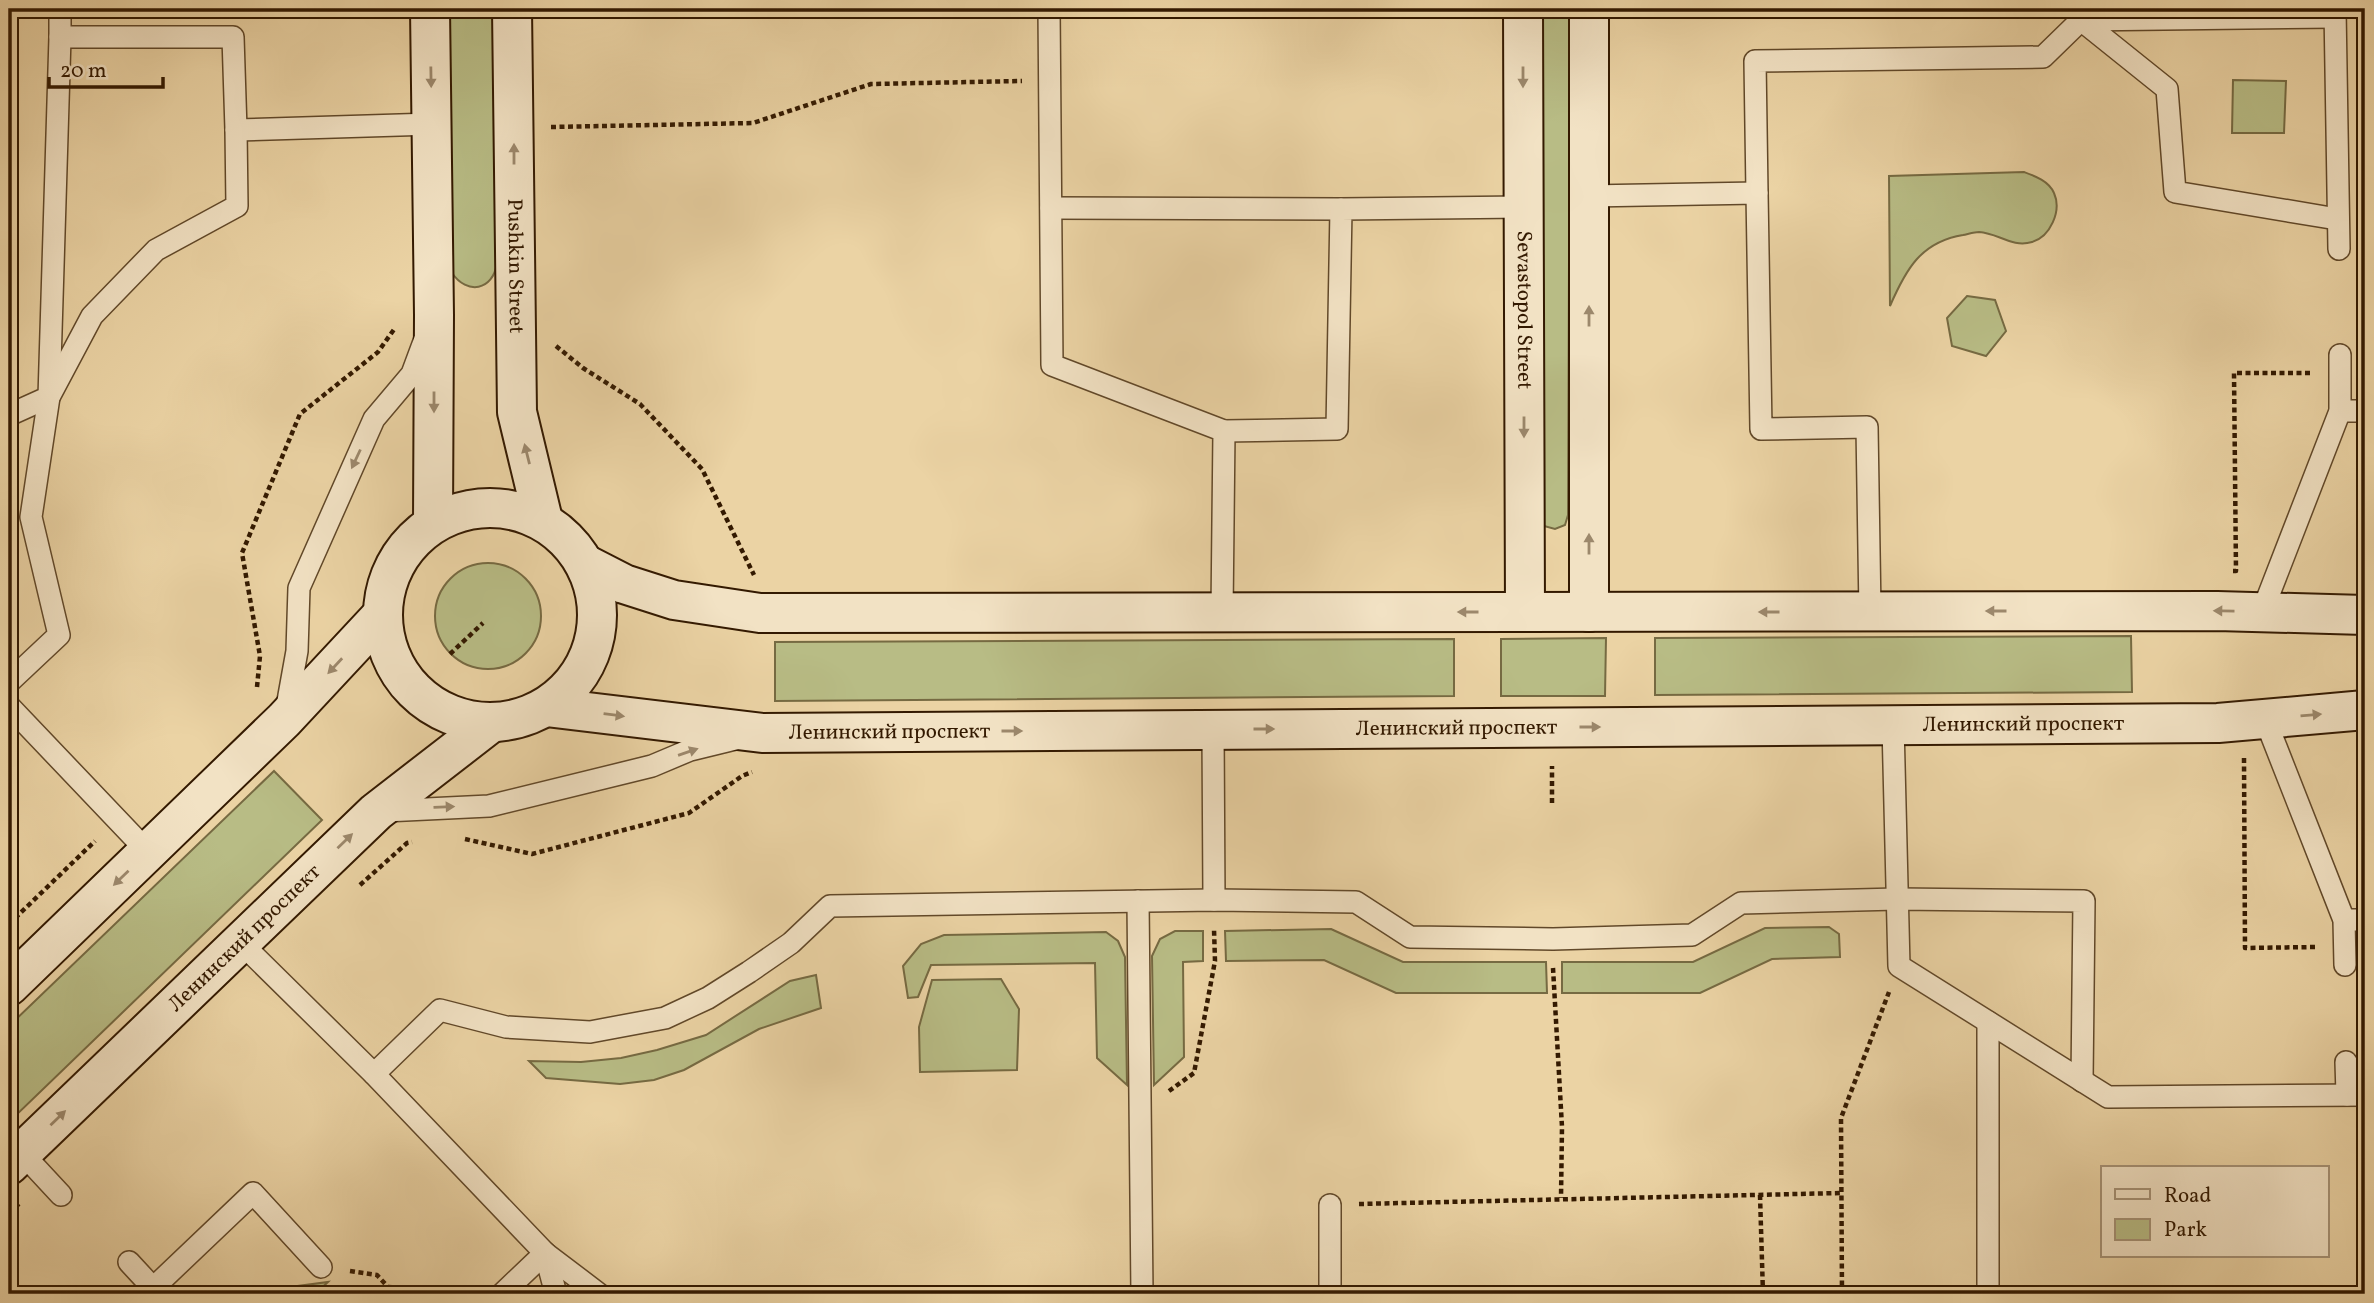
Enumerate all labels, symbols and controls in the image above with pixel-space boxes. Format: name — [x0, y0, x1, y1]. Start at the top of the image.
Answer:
scale bar — [49, 46, 163, 90]
text: 20 m — [60, 57, 106, 86]
one-way arrow — [425, 66, 437, 88]
one-way arrow — [1517, 66, 1529, 88]
one-way arrow — [508, 143, 519, 165]
street label: Pushkin Street — [500, 198, 531, 334]
street label: Sevastopol Street — [1509, 231, 1539, 389]
one-way arrow — [1583, 305, 1595, 327]
one-way arrow — [428, 392, 440, 414]
one-way arrow — [1518, 416, 1530, 438]
one-way arrow — [521, 443, 532, 465]
one-way arrow — [350, 449, 361, 469]
one-way arrow — [1583, 533, 1595, 555]
one-way arrow — [1985, 605, 2007, 617]
one-way arrow — [2212, 605, 2234, 617]
one-way arrow — [1456, 606, 1478, 618]
one-way arrow — [1757, 606, 1779, 618]
one-way arrow — [327, 657, 343, 674]
street label: Ленинский проспект — [1922, 709, 2125, 740]
one-way arrow — [2300, 709, 2322, 720]
one-way arrow — [603, 710, 625, 721]
street label: Ленинский проспект — [1355, 713, 1558, 743]
street label: Ленинский проспект — [788, 717, 991, 747]
one-way arrow — [1579, 721, 1601, 733]
one-way arrow — [1253, 723, 1275, 735]
one-way arrow — [1001, 725, 1023, 737]
one-way arrow — [677, 746, 698, 757]
one-way arrow — [433, 801, 455, 813]
one-way arrow — [336, 833, 353, 849]
street label: Ленинский проспект — [162, 858, 328, 1019]
one-way arrow — [113, 869, 130, 885]
one-way arrow — [49, 1110, 66, 1126]
legend — [2101, 1166, 2328, 1258]
text: Road — [2164, 1182, 2211, 1211]
text: Park — [2164, 1216, 2207, 1245]

